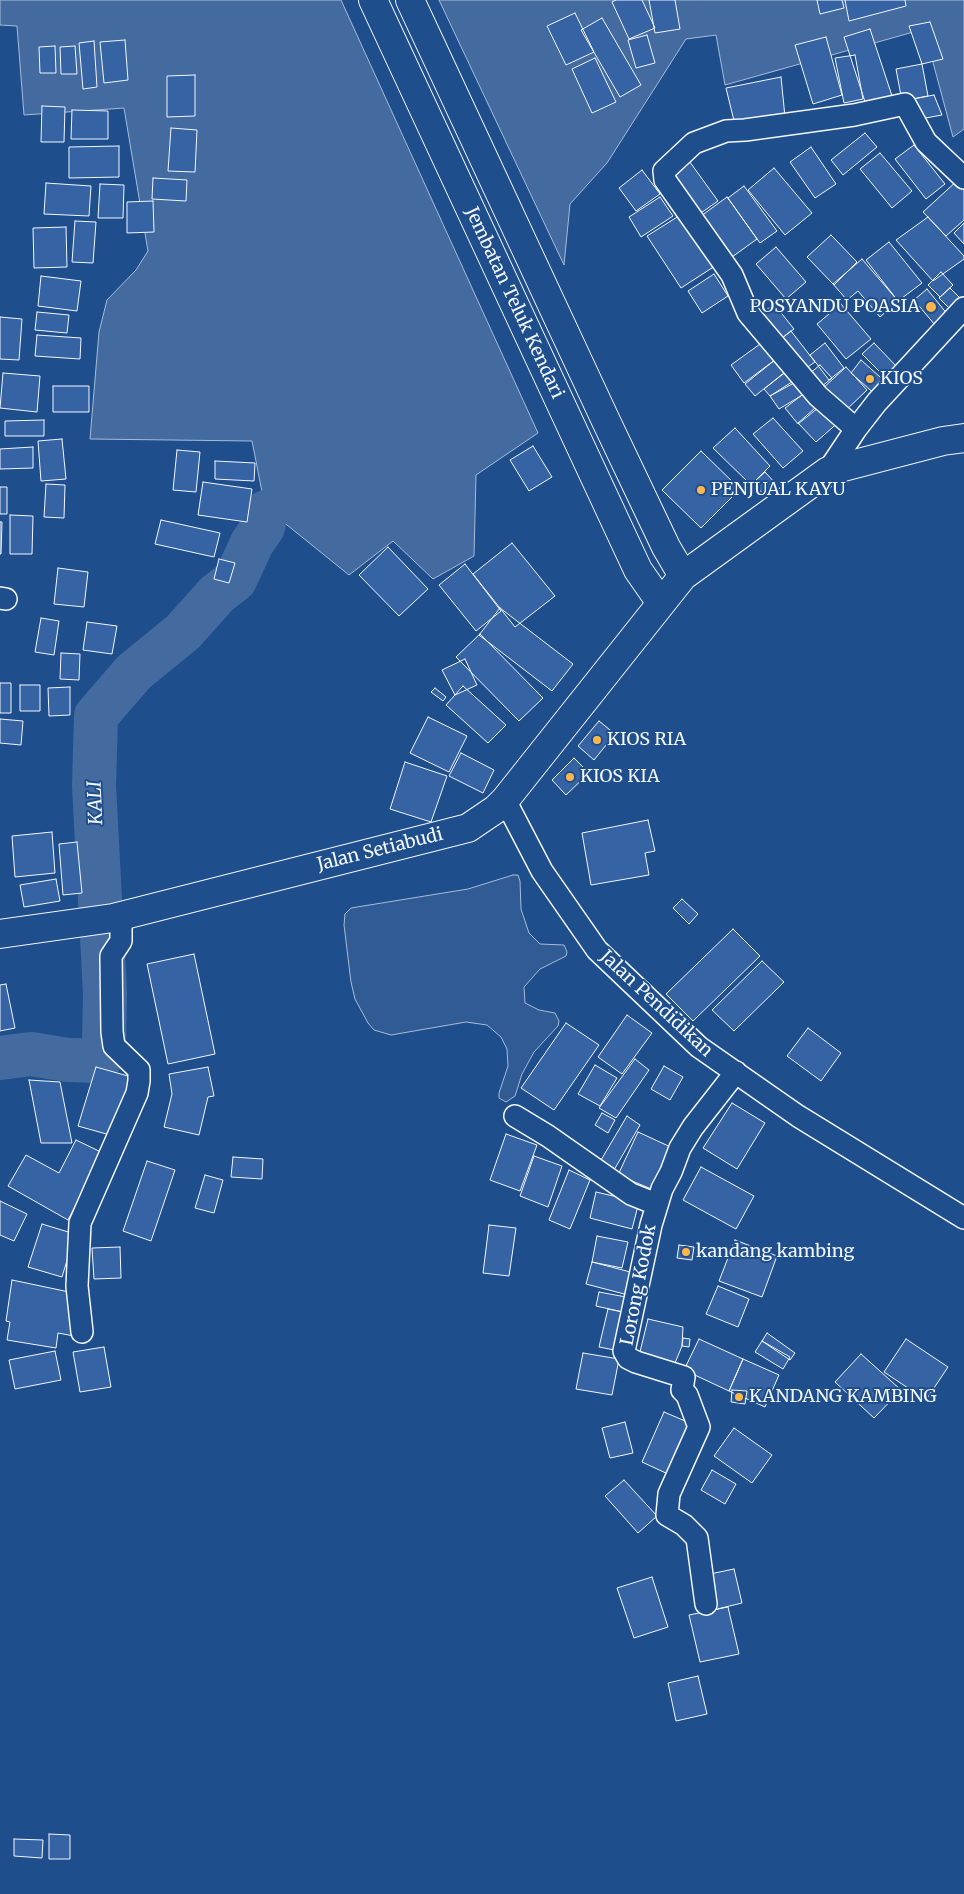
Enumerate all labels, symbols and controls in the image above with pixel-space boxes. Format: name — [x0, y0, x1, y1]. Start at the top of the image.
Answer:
street label: Jembatan Teluk Kendari — [460, 204, 568, 402]
place label: POSYANDU POASIA — [749, 296, 920, 318]
marker: POSYANDU POASIA — [924, 300, 938, 314]
place label: KIOS — [880, 368, 923, 390]
marker: KIOS — [864, 373, 876, 385]
place label: PENJUAL KAYU — [711, 479, 846, 501]
marker: PENJUAL KAYU — [695, 484, 707, 496]
place label: KIOS RIA — [607, 729, 686, 751]
marker: KIOS RIA — [591, 734, 603, 746]
place label: KIOS KIA — [580, 766, 660, 788]
marker: KIOS KIA — [564, 771, 576, 783]
water label: KALI — [84, 781, 108, 825]
street label: Jalan Setiabudi — [315, 824, 445, 876]
street label: Jalan Pendidikan — [595, 946, 717, 1062]
street label: Lorong Kodok — [617, 1223, 661, 1347]
place label: kandang kambing — [696, 1241, 854, 1263]
marker: kandang kambing — [680, 1246, 692, 1258]
place label: KANDANG KAMBING — [749, 1386, 937, 1408]
marker: KANDANG KAMBING — [733, 1391, 745, 1403]

